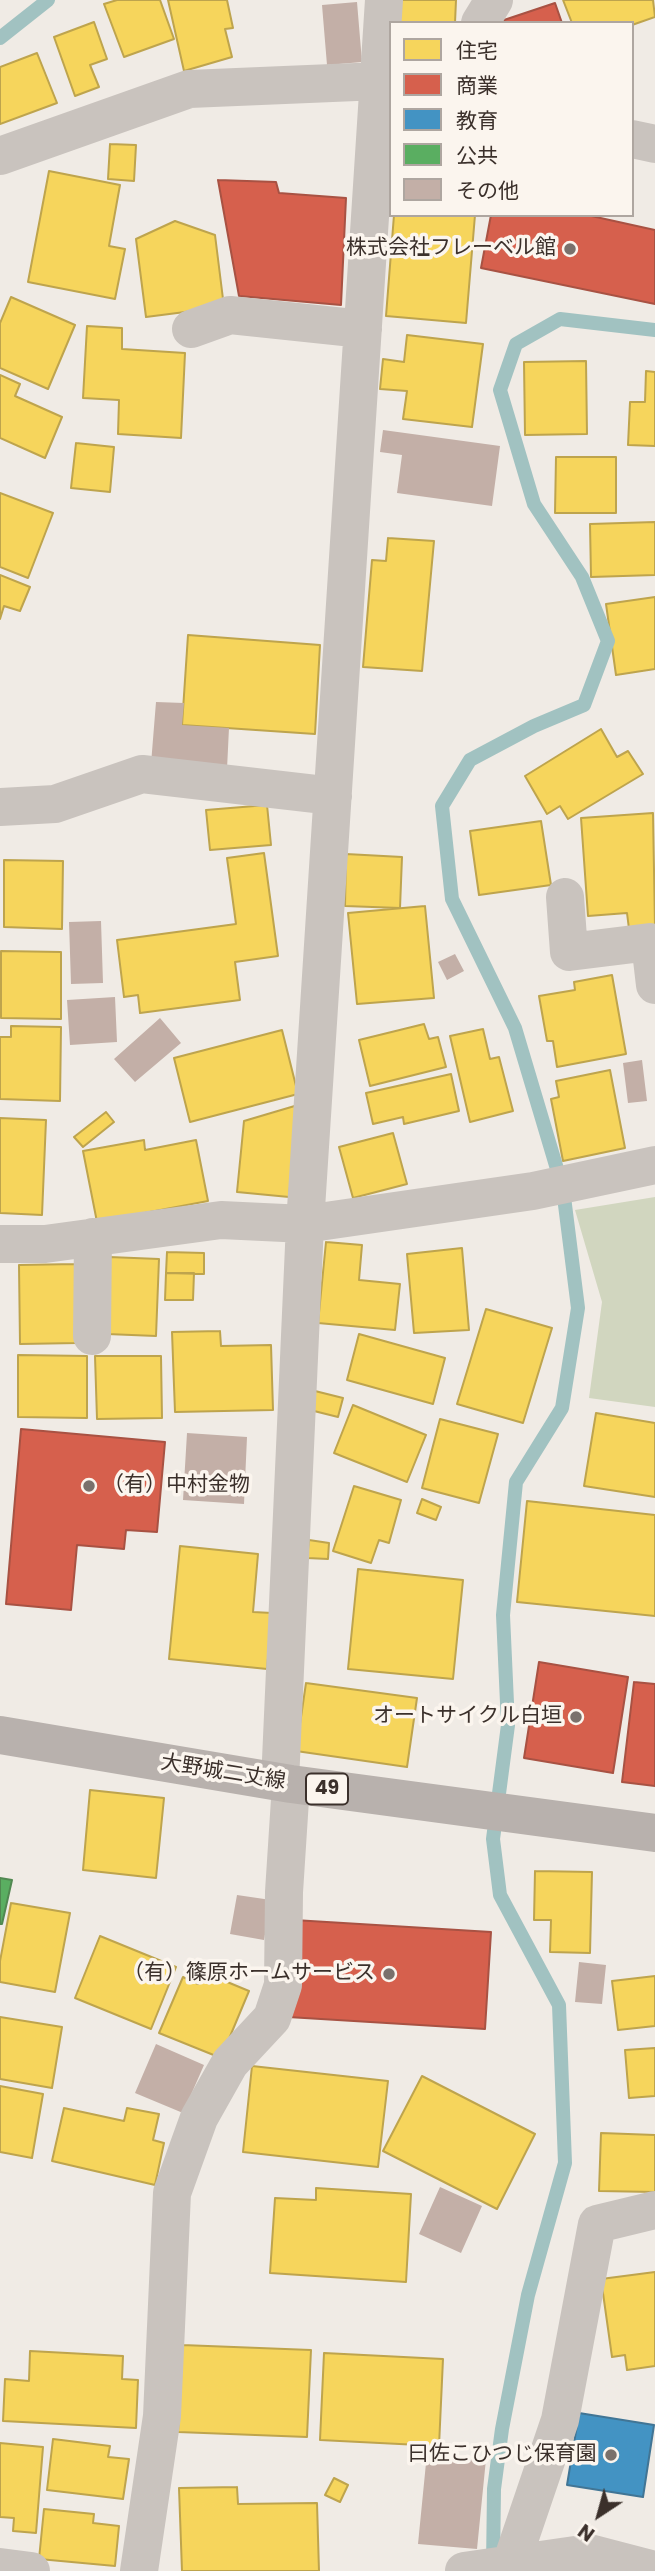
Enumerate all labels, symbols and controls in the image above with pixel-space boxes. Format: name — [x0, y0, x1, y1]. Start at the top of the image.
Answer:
legend — [389, 21, 634, 217]
text: 住宅 — [456, 36, 498, 65]
text: 商業 — [456, 71, 498, 100]
text: 教育 — [456, 106, 498, 135]
text: 公共 — [456, 141, 498, 170]
text: その他 — [456, 176, 519, 205]
place label: 株式会社フレーベル館 — [346, 236, 556, 262]
marker: 株式会社フレーベル館 — [562, 241, 578, 257]
place label: （有）中村金物 — [103, 1473, 250, 1499]
marker: （有）中村金物 — [81, 1478, 97, 1494]
place label: オートサイクル白垣 — [373, 1704, 562, 1730]
marker: オートサイクル白垣 — [568, 1709, 584, 1725]
street label: 大野城二丈線 — [159, 1751, 287, 1795]
road number: 49 — [306, 1774, 348, 1804]
place label: （有）篠原ホームサービス — [123, 1961, 375, 1987]
marker: （有）篠原ホームサービス — [381, 1966, 397, 1982]
place label: 曰佐こひつじ保育園 — [408, 2442, 597, 2468]
marker: 曰佐こひつじ保育園 — [603, 2447, 619, 2463]
north arrow — [564, 2480, 634, 2550]
text: N — [573, 2517, 600, 2548]

